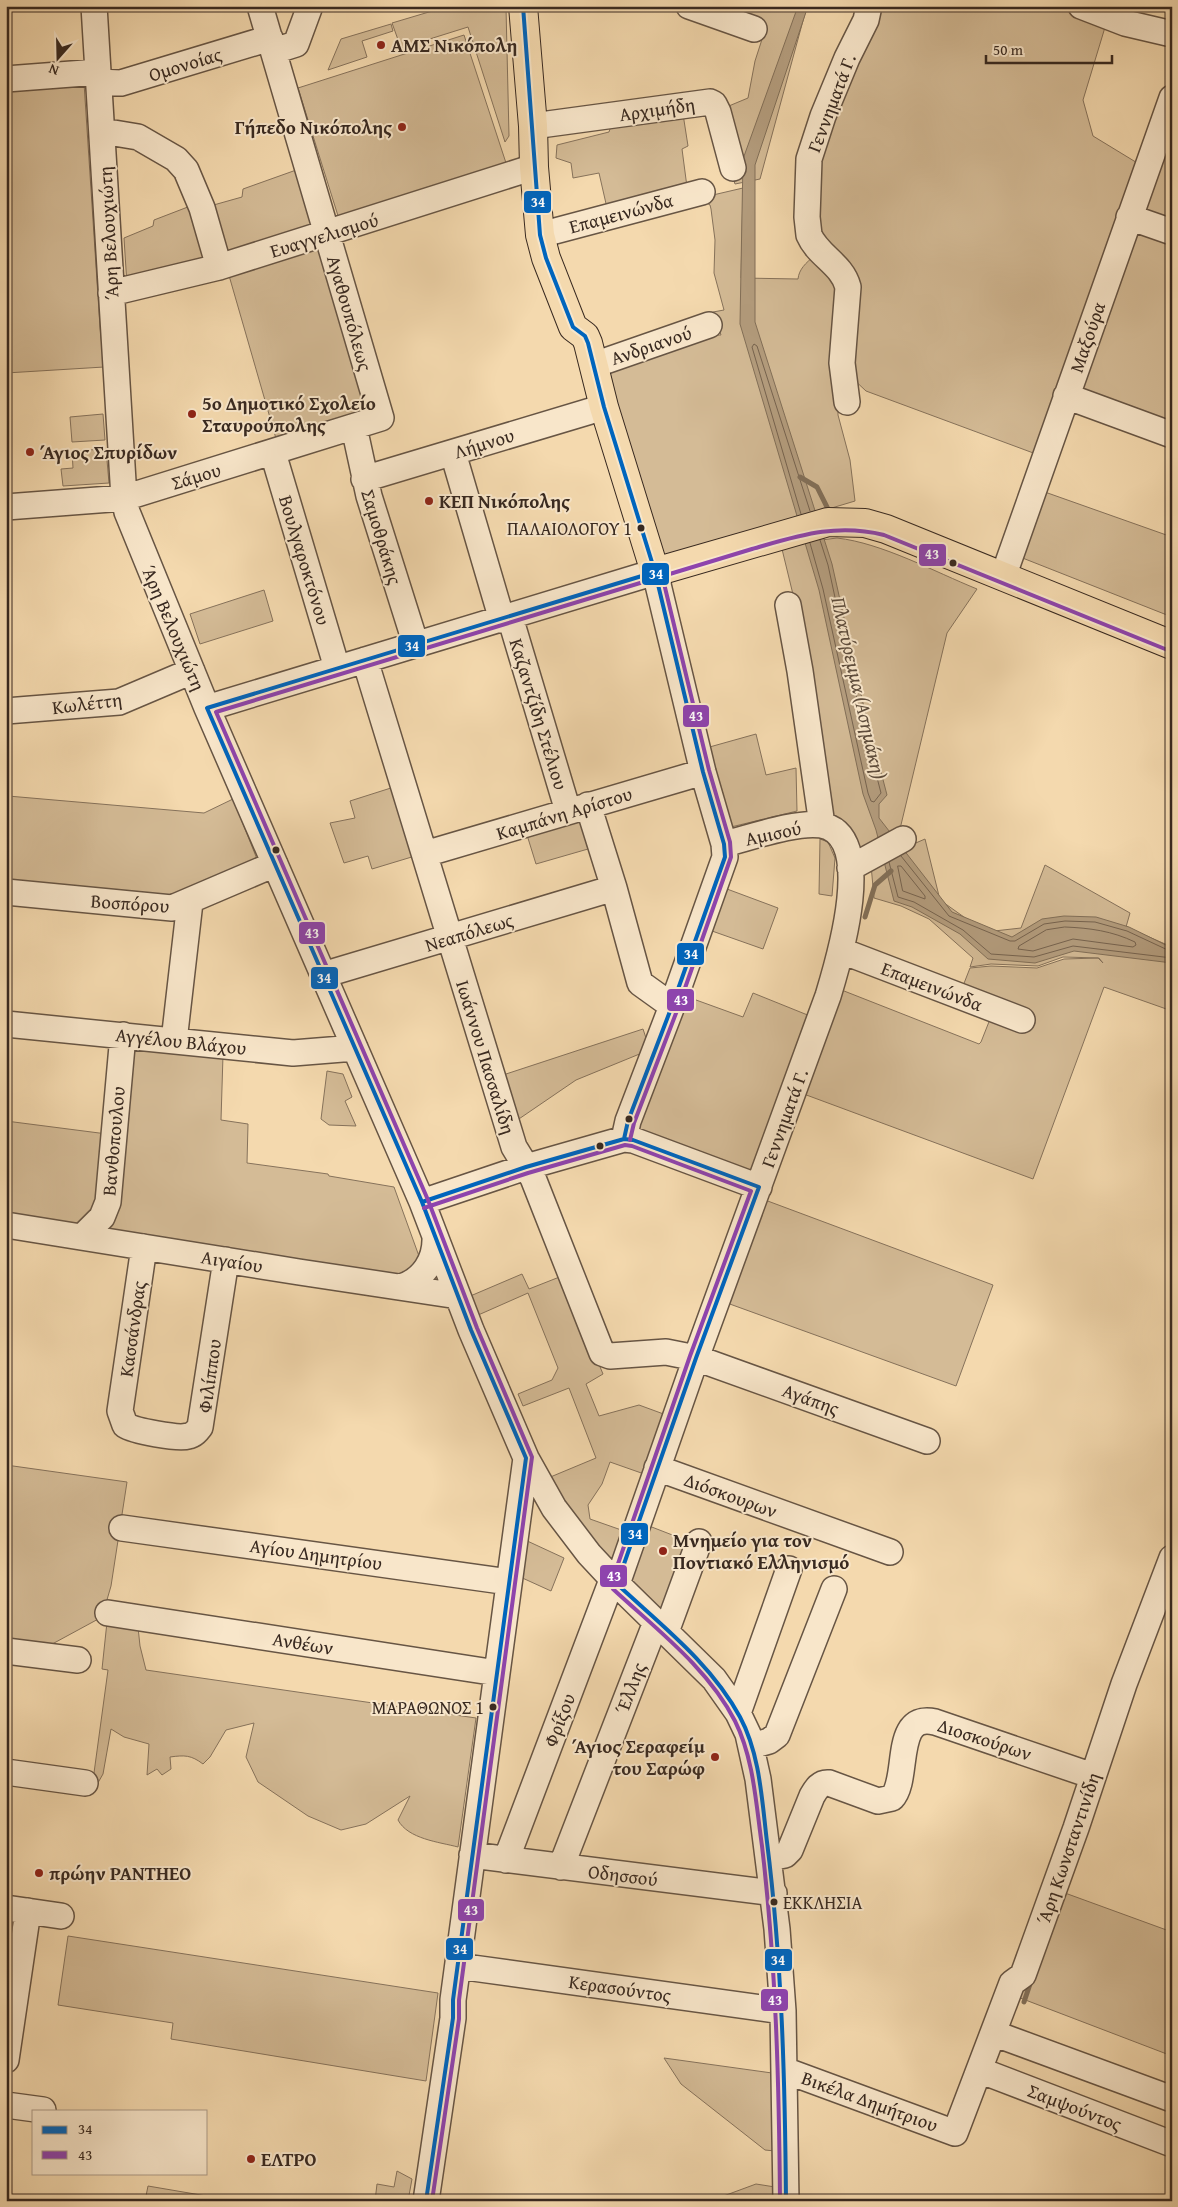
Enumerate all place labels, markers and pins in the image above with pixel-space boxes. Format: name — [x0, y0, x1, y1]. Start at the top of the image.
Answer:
place label: ΑΜΣ Νικόπολη — [391, 31, 517, 59]
marker: ΑΜΣ Νικόπολη — [375, 39, 387, 51]
place label: Γήπεδο Νικόπολης — [235, 113, 392, 141]
marker: Γήπεδο Νικόπολης — [396, 121, 408, 133]
place label: 5ο Δημοτικό Σχολείο Σταυρούπολης — [202, 389, 376, 439]
marker: 5ο Δημοτικό Σχολείο Σταυρούπολης — [186, 408, 198, 420]
place label: Άγιος Σπυρίδων — [40, 438, 177, 466]
marker: Άγιος Σπυρίδων — [24, 446, 36, 458]
place label: ΚΕΠ Νικόπολης — [439, 487, 570, 515]
marker: ΚΕΠ Νικόπολης — [423, 495, 435, 507]
place label: ΠΑΛΑΙΟΛΟΓΟΥ 1 — [507, 515, 632, 542]
marker: ΠΑΛΑΙΟΛΟΓΟΥ 1 — [636, 523, 646, 533]
unlabelled marker — [948, 558, 958, 568]
unlabelled marker — [271, 845, 281, 855]
unlabelled marker — [624, 1114, 634, 1124]
unlabelled marker — [595, 1141, 605, 1151]
place label: Μνημείο για τον Ποντιακό Ελληνισμό — [673, 1526, 849, 1576]
marker: Μνημείο για τον Ποντιακό Ελληνισμό — [657, 1545, 669, 1557]
place label: ΜΑΡΑΘΩΝΟΣ 1 — [372, 1694, 484, 1721]
marker: ΜΑΡΑΘΩΝΟΣ 1 — [488, 1702, 498, 1712]
place label: Άγιος Σεραφείμ του Σαρώφ — [572, 1732, 706, 1782]
marker: Άγιος Σεραφείμ του Σαρώφ — [709, 1751, 721, 1763]
place label: πρώην PANTHEO — [49, 1859, 191, 1887]
marker: πρώην PANTHEO — [33, 1867, 45, 1879]
place label: ΕΚΚΛΗΣΙΑ — [783, 1889, 863, 1916]
marker: ΕΚΚΛΗΣΙΑ — [769, 1897, 779, 1907]
place label: ΕΛΤΡΟ — [261, 2145, 316, 2173]
marker: ΕΛΤΡΟ — [245, 2153, 257, 2165]

